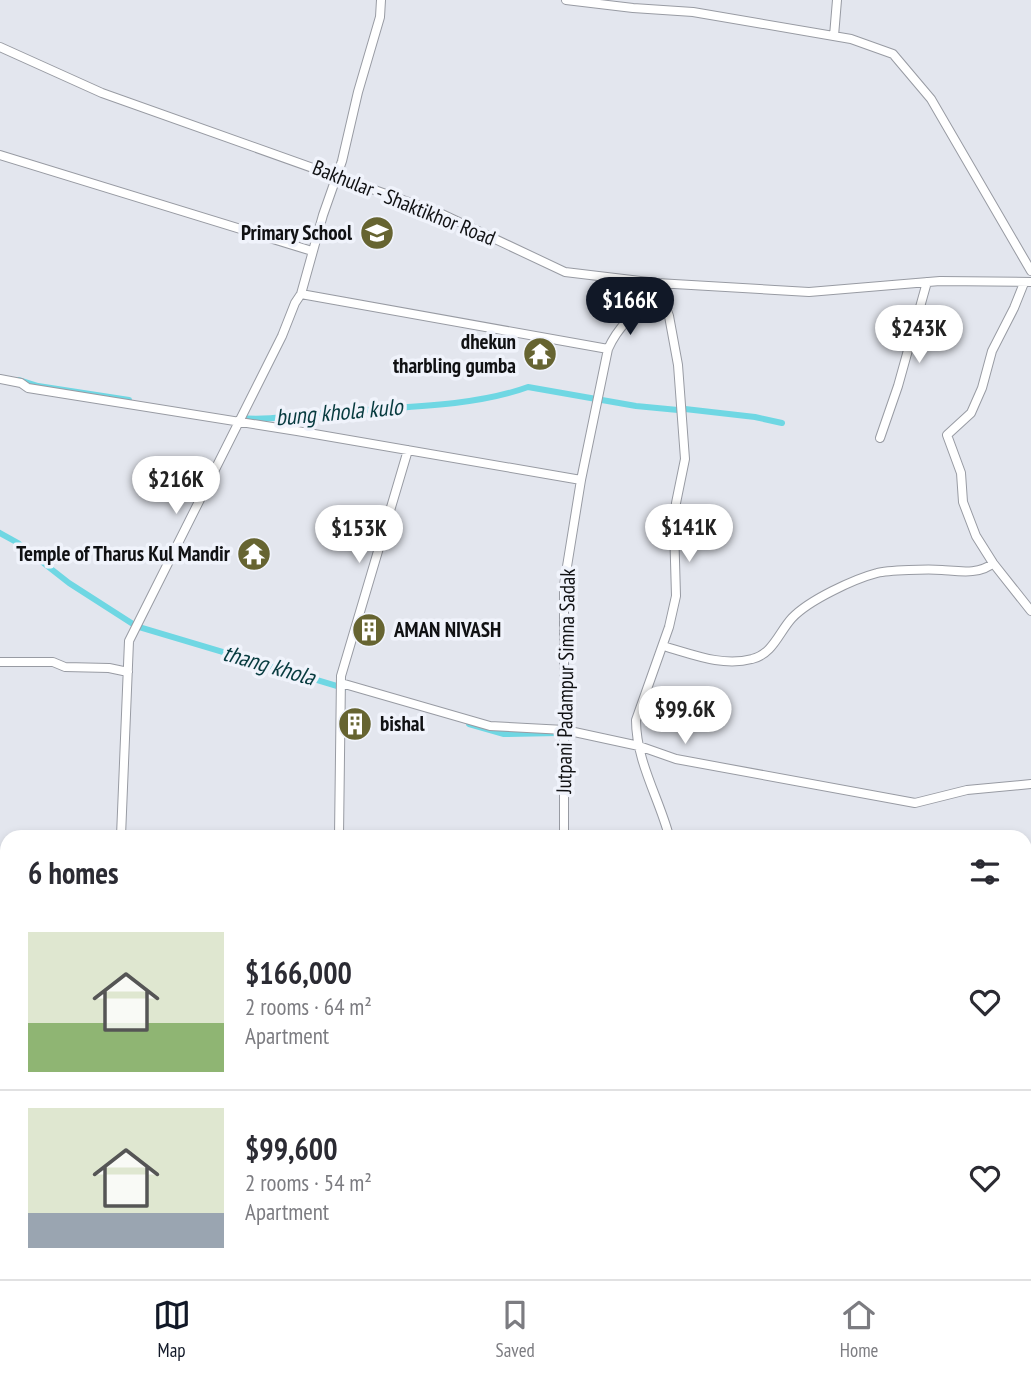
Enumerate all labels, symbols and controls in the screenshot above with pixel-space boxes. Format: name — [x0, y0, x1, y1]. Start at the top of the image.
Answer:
street label: Bakhular - Shaktikhor Road — [309, 154, 500, 252]
school or university icon: Primary School — [358, 214, 396, 252]
place label: Primary School — [241, 219, 353, 246]
pin: $166K — [581, 278, 679, 337]
text: $166K — [602, 285, 658, 314]
pin: $243K — [870, 306, 968, 365]
text: $243K — [891, 313, 947, 342]
place label: dhekun tharbling gumba — [393, 328, 516, 379]
temple icon: dhekun tharbling gumba — [521, 335, 559, 373]
water label: bung khola kulo — [274, 391, 406, 432]
pin: $216K — [127, 456, 225, 516]
text: $216K — [148, 464, 204, 493]
pin: $141K — [640, 504, 738, 564]
pin: $153K — [310, 505, 408, 565]
text: $141K — [661, 512, 717, 541]
text: $153K — [331, 513, 387, 542]
temple icon: Temple of Tharus Kul Mandir — [235, 535, 273, 573]
place label: Temple of Tharus Kul Mandir — [16, 540, 231, 567]
street label: Jutpani Padampur Simna Sadak — [550, 568, 581, 795]
building icon: AMAN NIVASH — [350, 611, 388, 649]
place label: AMAN NIVASH — [393, 616, 501, 643]
water label: thang khola — [220, 638, 320, 692]
pin: $99.6K — [628, 686, 742, 746]
text: $99.6K — [655, 694, 715, 723]
building icon: bishal — [336, 705, 374, 743]
place label: bishal — [380, 710, 425, 737]
text: 6 homes — [28, 853, 119, 892]
icon: filters — [966, 853, 1004, 891]
text: $166,000 — [245, 953, 352, 992]
icon: home — [84, 960, 168, 1044]
icon: heart — [966, 983, 1004, 1021]
text: 2 rooms · 64 m² — [245, 992, 372, 1021]
text: Apartment — [245, 1021, 329, 1050]
text: $99,600 — [245, 1129, 338, 1168]
icon: home — [84, 1136, 168, 1220]
icon: heart — [966, 1159, 1004, 1197]
text: 2 rooms · 54 m² — [245, 1168, 372, 1197]
text: Apartment — [245, 1197, 329, 1226]
tab: Map — [153, 1296, 191, 1362]
tab: Saved — [496, 1296, 535, 1362]
tab: Home — [840, 1296, 878, 1362]

